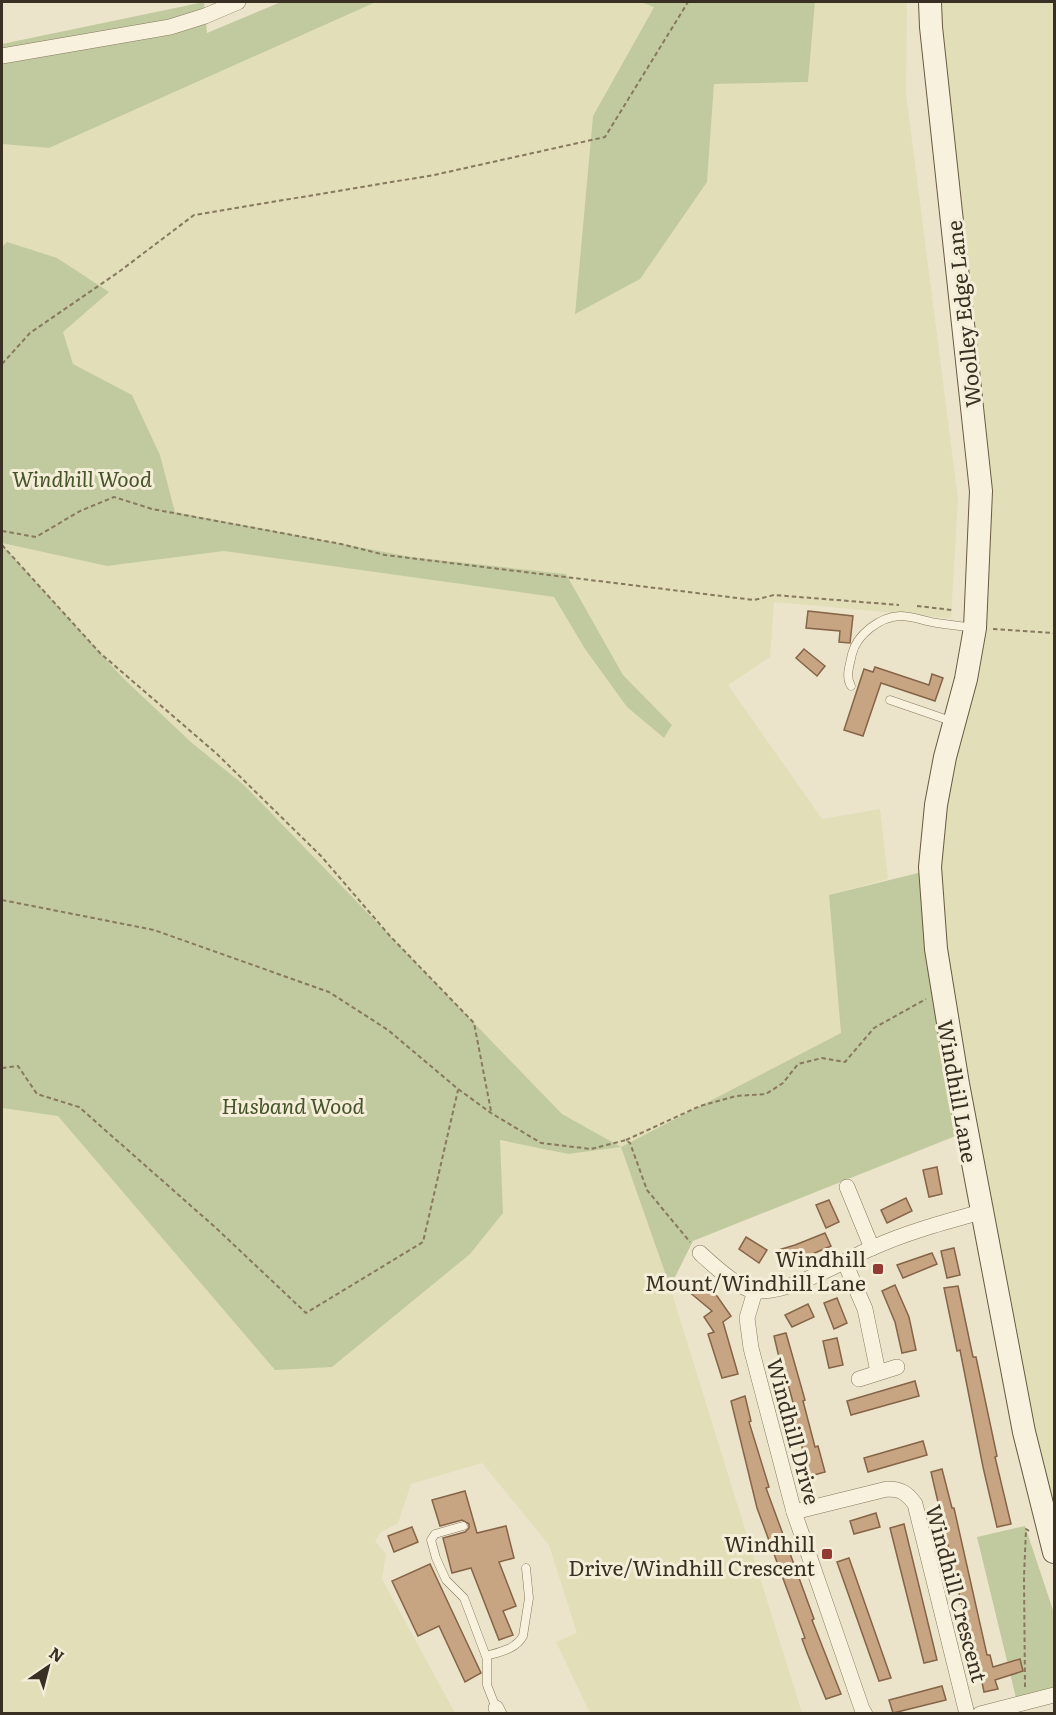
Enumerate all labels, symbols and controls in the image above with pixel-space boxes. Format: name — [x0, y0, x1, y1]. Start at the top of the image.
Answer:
street label: Woolley Edge Lane — [937, 219, 987, 409]
park label: Windhill Wood — [12, 462, 152, 493]
street label: Windhill Lane — [931, 1017, 987, 1165]
park label: Husband Wood — [221, 1089, 365, 1120]
place label: Windhill Mount/Windhill Lane — [645, 1242, 866, 1297]
marker: Windhill Mount/Windhill Lane — [871, 1262, 885, 1276]
street label: Windhill Drive — [761, 1354, 829, 1508]
street label: Windhill Crescent — [919, 1501, 997, 1686]
place label: Windhill Drive/Windhill Crescent — [568, 1527, 816, 1582]
marker: Windhill Drive/Windhill Crescent — [820, 1547, 834, 1561]
north arrow — [18, 1637, 78, 1697]
text: N — [45, 1640, 70, 1668]

